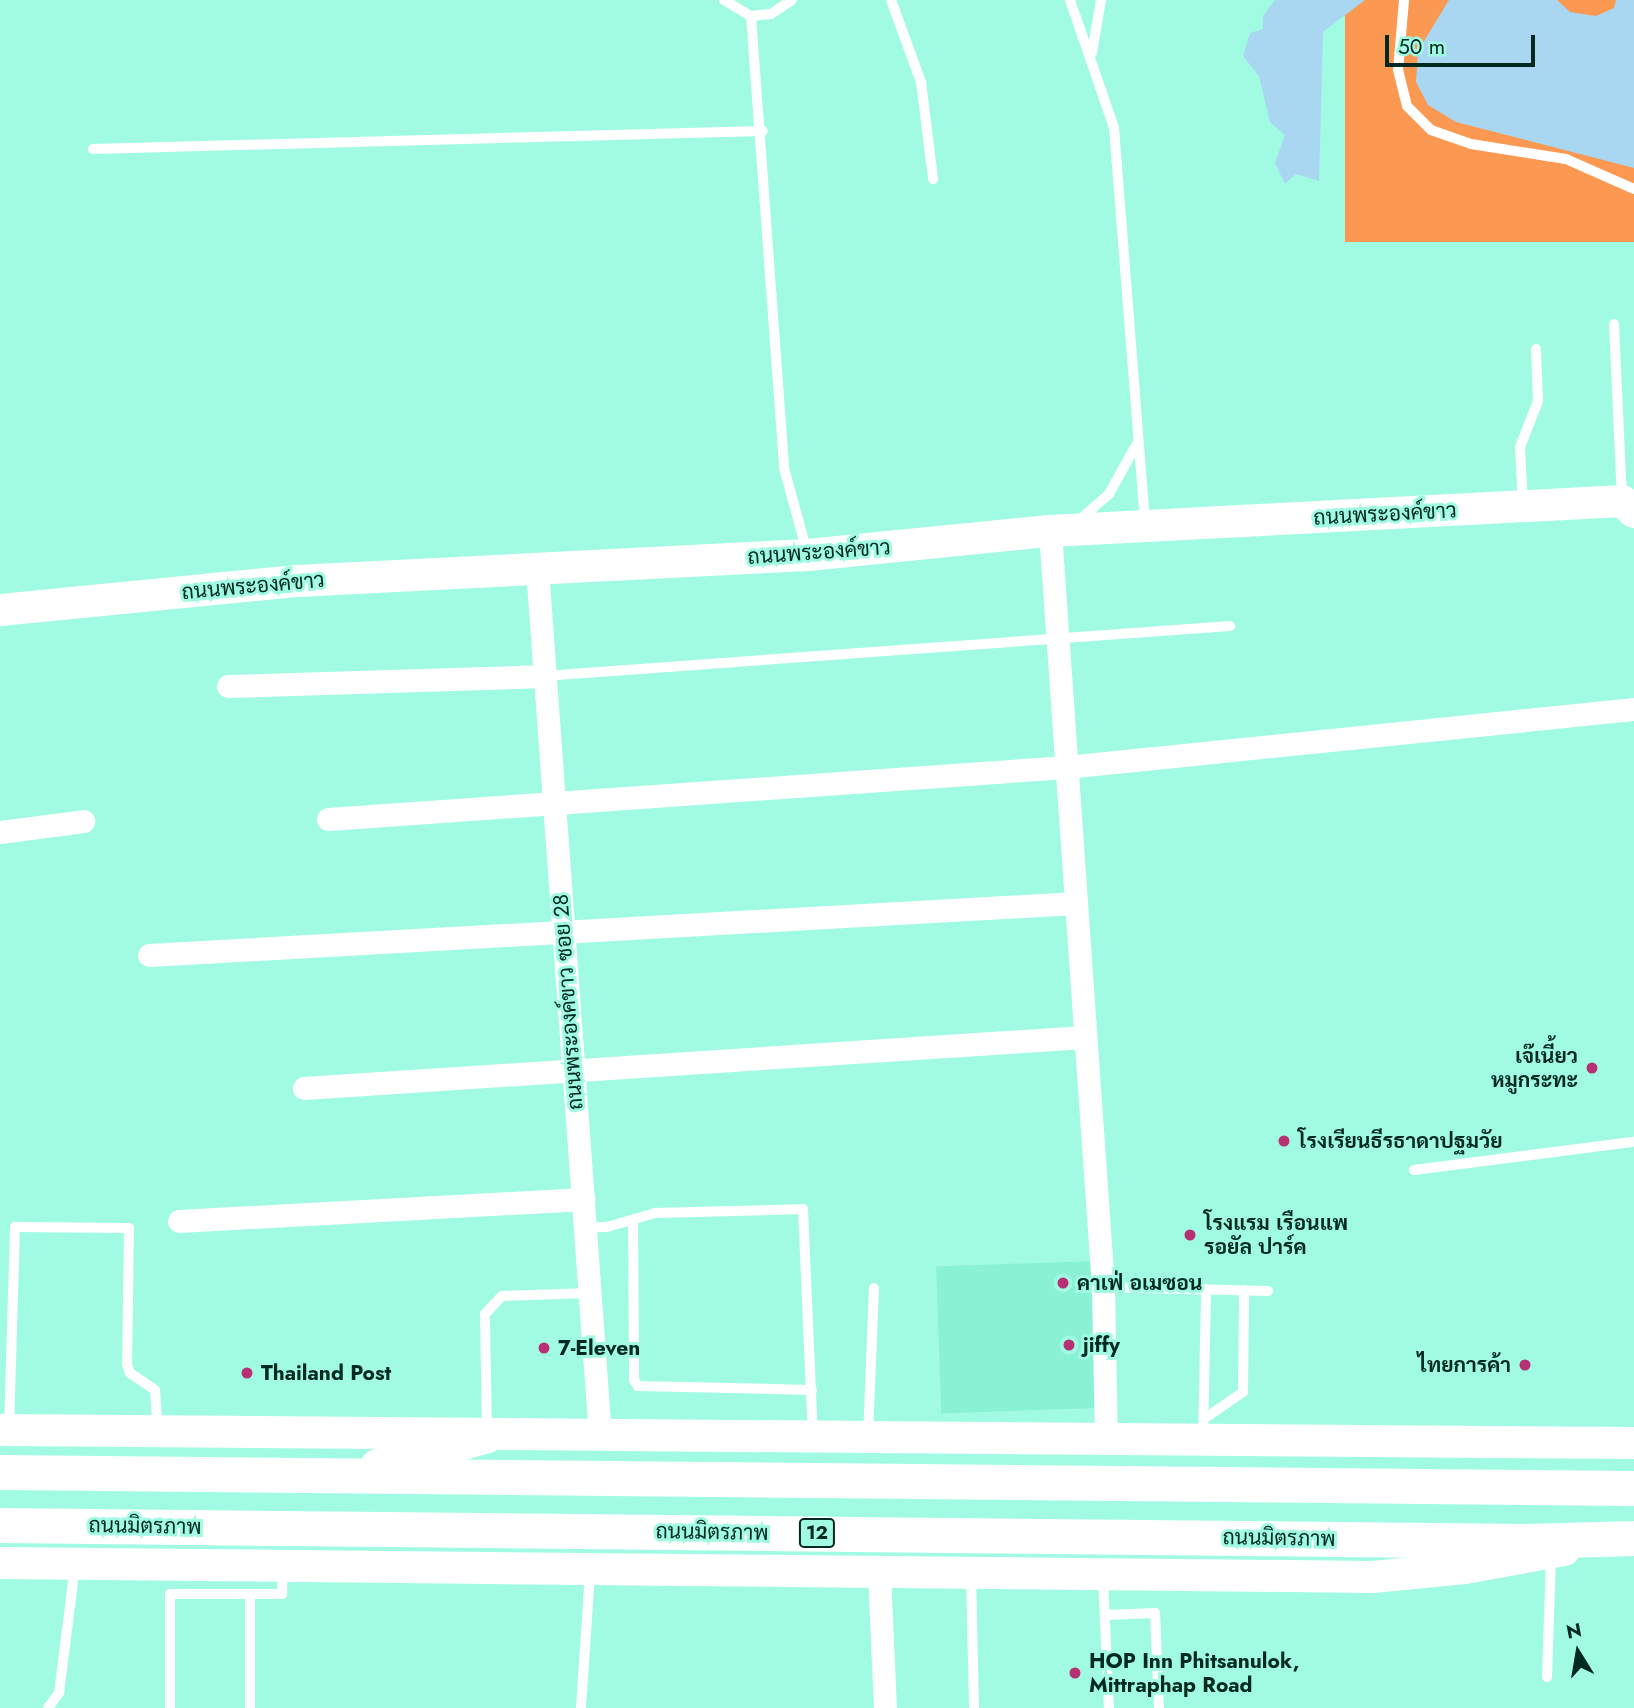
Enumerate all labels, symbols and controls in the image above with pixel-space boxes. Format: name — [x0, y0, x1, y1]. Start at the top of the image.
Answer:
scale bar — [1389, 21, 1540, 65]
text: 50 m — [1398, 32, 1445, 62]
street label: ถนนพระองค์ขาว — [1313, 498, 1457, 530]
street label: ถนนพระองค์ขาว — [747, 534, 891, 570]
street label: ถนนพระองค์ขาว — [180, 567, 326, 605]
street label: ถนนพระองค์ขาว ซอย 28 — [548, 893, 588, 1111]
place label: เจ๊เนี้ยว หมูกระทะ — [1491, 1043, 1578, 1093]
marker: เจ๊เนี้ยว หมูกระทะ — [1584, 1060, 1600, 1076]
place label: โรงเรียนธีรธาดาปฐมวัย — [1298, 1128, 1503, 1154]
marker: โรงเรียนธีรธาดาปฐมวัย — [1276, 1133, 1292, 1149]
place label: โรงแรม เรือนแพ รอยัล ปาร์ค — [1204, 1210, 1348, 1260]
marker: โรงแรม เรือนแพ รอยัล ปาร์ค — [1182, 1227, 1198, 1243]
place label: คาเฟ่ อเมซอน — [1077, 1270, 1202, 1296]
marker: คาเฟ่ อเมซอน — [1055, 1275, 1071, 1291]
place label: jiffy — [1083, 1332, 1120, 1358]
place label: 7-Eleven — [558, 1335, 640, 1361]
marker: jiffy — [1061, 1337, 1077, 1353]
marker: 7-Eleven — [536, 1340, 552, 1356]
place label: ไทยการค้า — [1417, 1352, 1511, 1378]
marker: ไทยการค้า — [1517, 1357, 1533, 1373]
place label: Thailand Post — [261, 1360, 391, 1386]
marker: Thailand Post — [239, 1365, 255, 1381]
street label: ถนนมิตรภาพ — [88, 1512, 202, 1540]
street label: ถนนมิตรภาพ — [655, 1518, 769, 1546]
road number: 12 — [798, 1518, 836, 1548]
street label: ถนนมิตรภาพ — [1222, 1524, 1336, 1552]
text: N — [1564, 1616, 1584, 1646]
north arrow — [1543, 1617, 1613, 1687]
place label: HOP Inn Phitsanulok, Mittraphap Road — [1089, 1648, 1299, 1698]
marker: HOP Inn Phitsanulok, Mittraphap Road — [1067, 1665, 1083, 1681]

